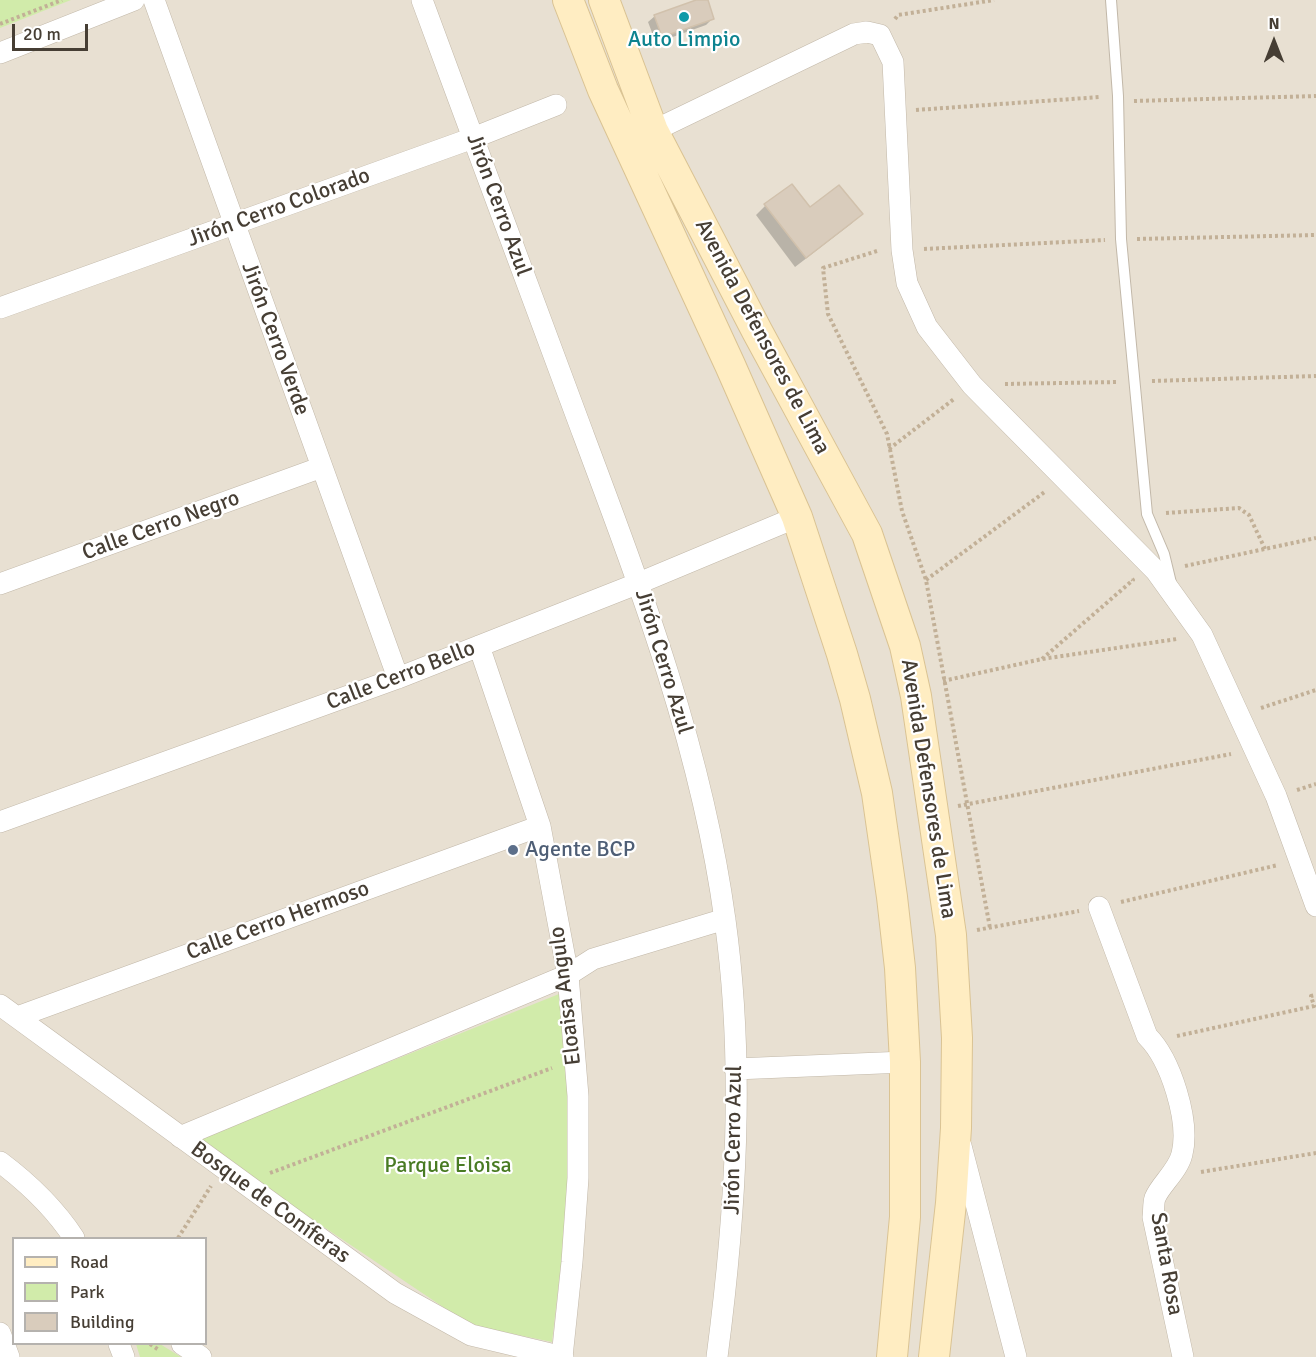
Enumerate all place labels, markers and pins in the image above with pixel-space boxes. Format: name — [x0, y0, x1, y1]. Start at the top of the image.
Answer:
marker: Auto Limpio — [677, 10, 691, 24]
place label: Auto Limpio — [628, 27, 740, 53]
place label: Agente BCP — [525, 837, 635, 863]
marker: Agente BCP — [506, 843, 520, 857]

